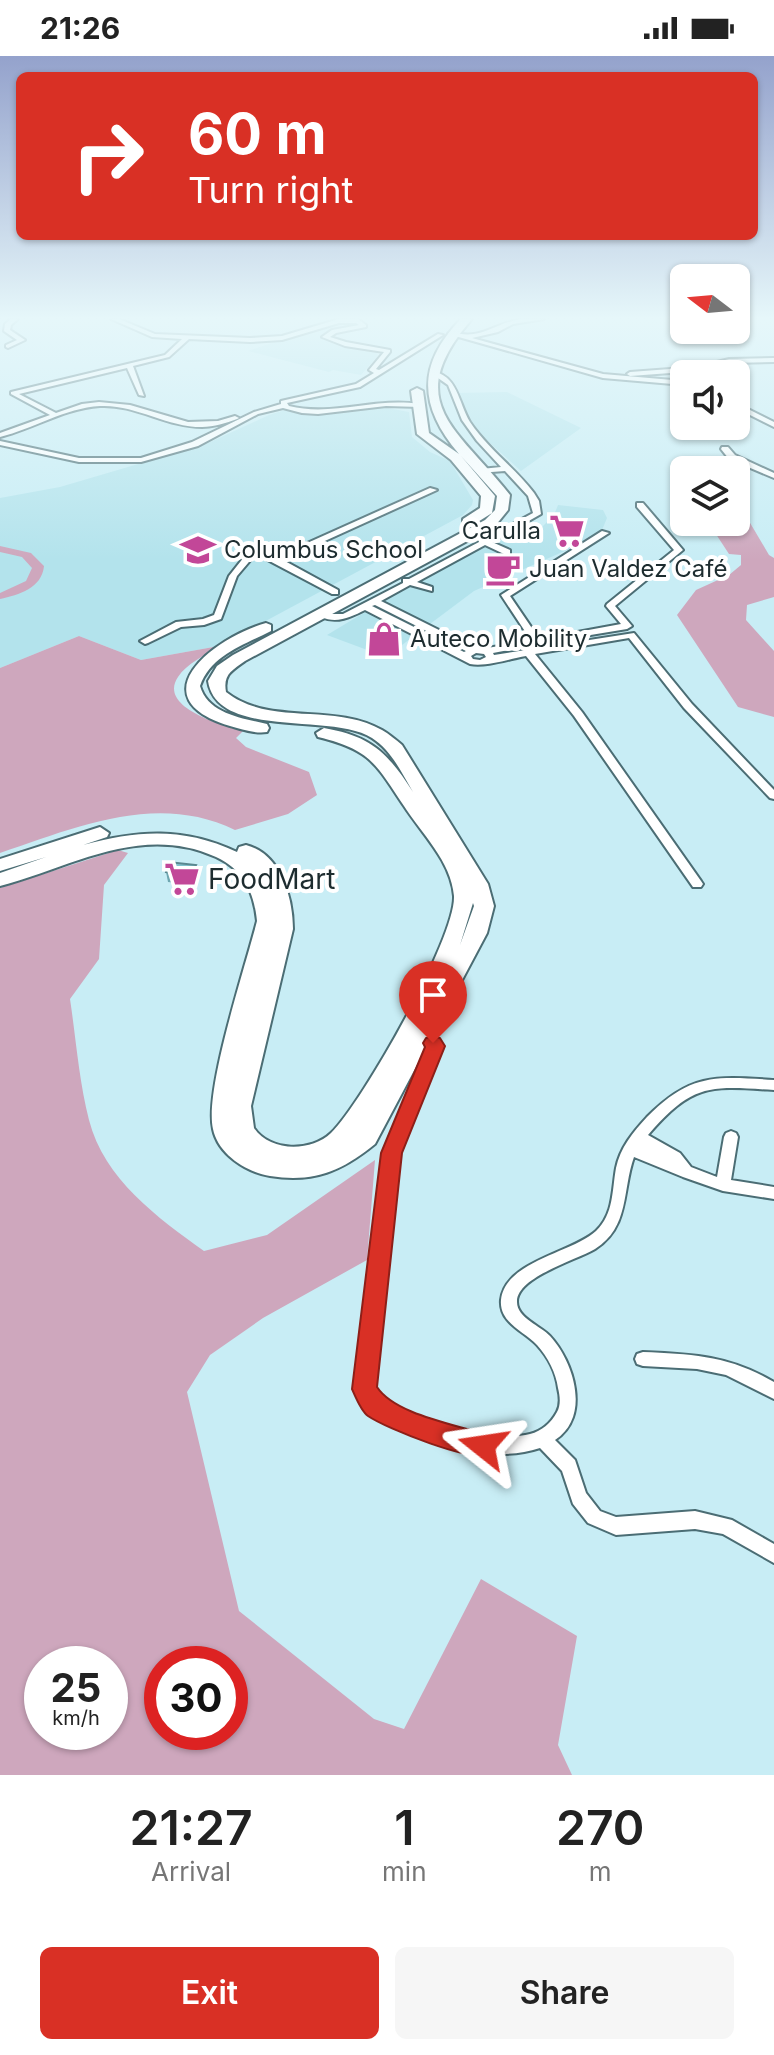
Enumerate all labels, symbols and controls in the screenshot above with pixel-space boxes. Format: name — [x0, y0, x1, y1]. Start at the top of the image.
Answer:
text: 21:26 — [40, 10, 120, 46]
text: 60 m — [188, 100, 327, 168]
icon: right — [56, 104, 160, 208]
text: Turn right — [188, 168, 353, 212]
north arrow — [670, 264, 750, 344]
map controls — [670, 264, 750, 536]
button: sound — [670, 360, 750, 440]
button: layers — [670, 456, 750, 536]
supermarket icon: Carulla — [548, 512, 586, 550]
place label: Carulla — [462, 516, 541, 545]
school or university icon: Columbus School — [179, 531, 217, 569]
place label: Columbus School — [224, 535, 423, 564]
cafe icon: Juan Valdez Café — [484, 550, 522, 588]
place label: Juan Valdez Café — [529, 554, 727, 583]
shop icon: Auteco Mobility — [365, 620, 403, 658]
place label: Auteco Mobility — [410, 624, 587, 653]
supermarket icon: FoodMart — [163, 860, 201, 898]
place label: FoodMart — [208, 862, 335, 896]
pin — [399, 961, 467, 1043]
icon: arrive — [411, 973, 455, 1017]
position arrow — [441, 1404, 525, 1488]
speed limit sign: 30 — [144, 1646, 248, 1750]
text: 25 — [51, 1663, 101, 1712]
text: km/h — [52, 1706, 100, 1730]
text: 21:27 — [130, 1798, 253, 1857]
text: 1 — [394, 1798, 414, 1857]
text: 270 — [556, 1798, 645, 1857]
text: Arrival — [151, 1856, 231, 1887]
text: min — [382, 1856, 427, 1887]
text: m — [589, 1856, 612, 1887]
button: Exit — [40, 1947, 379, 2039]
button: Share — [395, 1947, 734, 2039]

